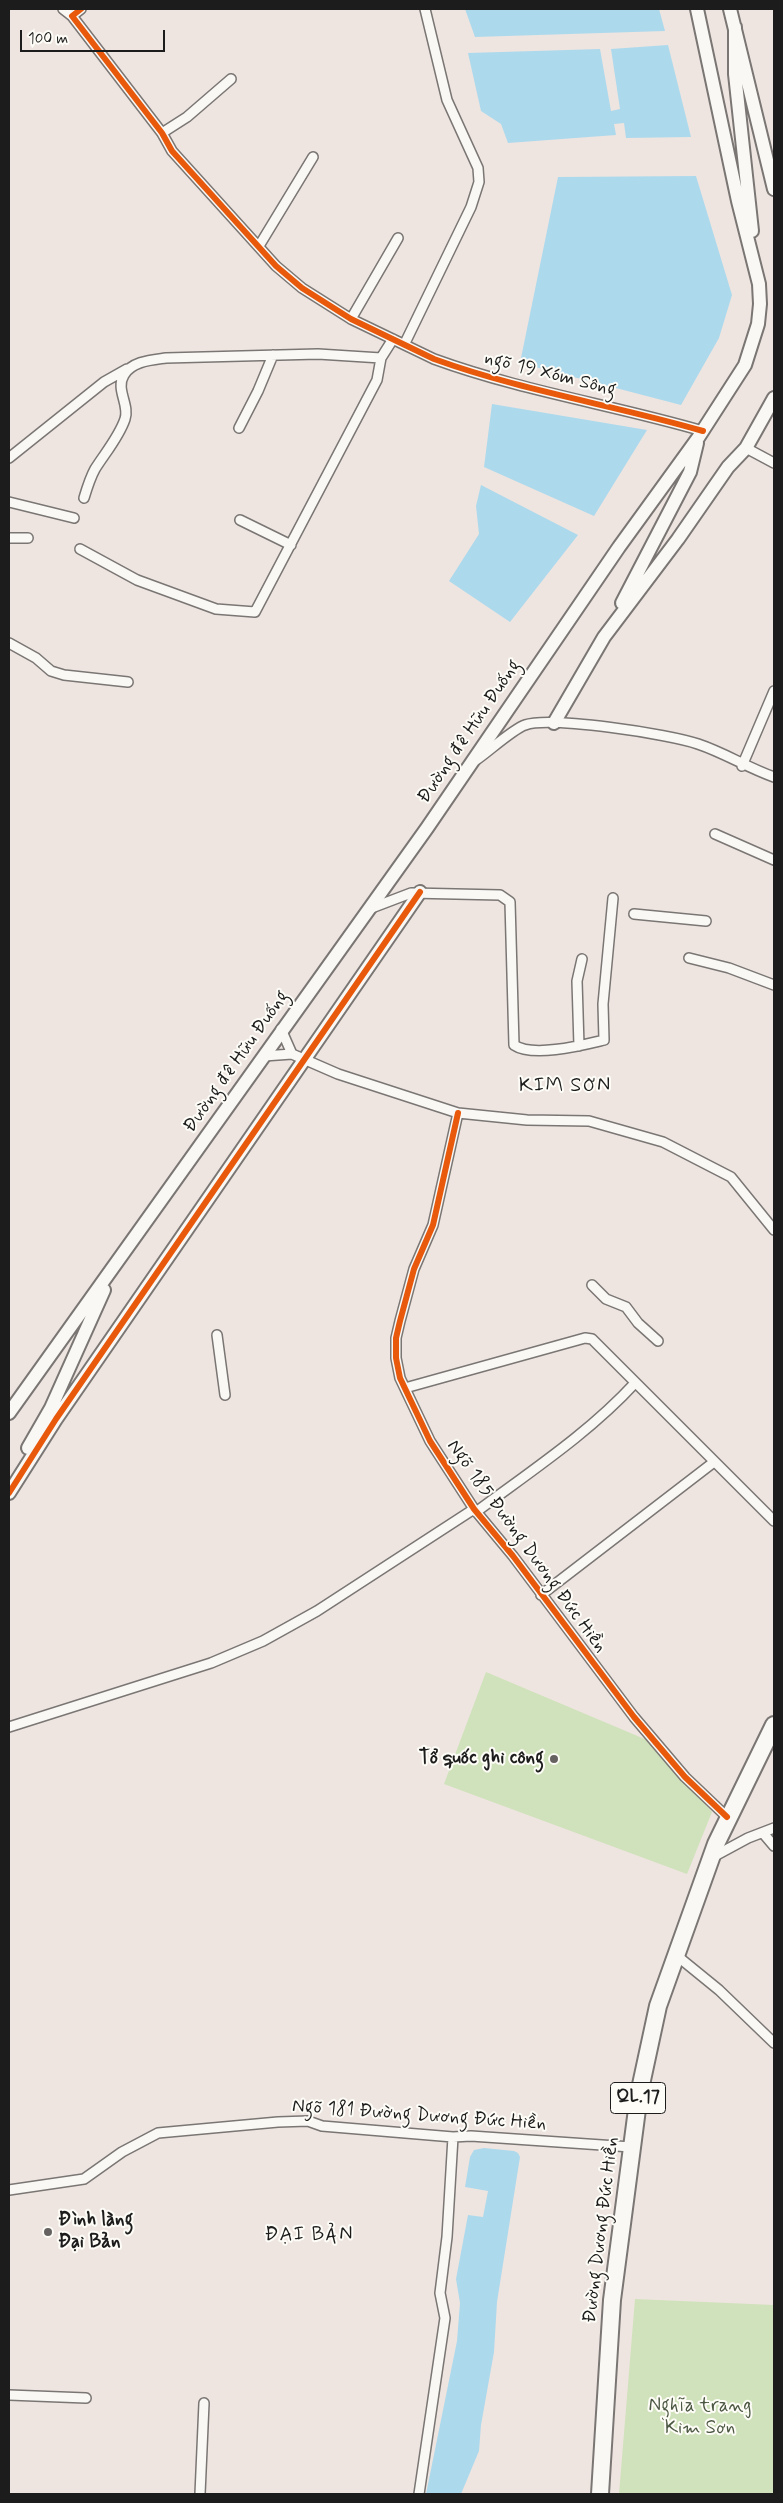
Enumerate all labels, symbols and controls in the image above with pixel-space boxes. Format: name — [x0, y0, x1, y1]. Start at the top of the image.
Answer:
scale bar — [22, 20, 168, 52]
text: 100 m — [28, 29, 68, 49]
street label: ngõ 19 Xóm Sông — [482, 348, 618, 402]
street label: Đường đê Hữu Đuống — [413, 656, 527, 808]
street label: Đường đê Hữu Đuống — [179, 986, 295, 1138]
district label: KIM SƠN — [517, 1075, 613, 1099]
street label: Ngõ 185 Đường Dương Đức Hiền — [441, 1436, 611, 1658]
place label: Tổ quốc ghi công — [419, 1748, 544, 1770]
marker: Tổ quốc ghi công — [548, 1753, 560, 1765]
road number: QL.17 — [610, 2082, 666, 2114]
street label: Ngõ 181 Đường Dương Đức Hiền — [291, 2096, 547, 2136]
street label: Đường Dương Đức Hiền — [579, 2136, 625, 2324]
place label: Đình làng Đại Bản — [58, 2210, 133, 2254]
district label: ĐẠI BẢN — [264, 2224, 354, 2248]
marker: Đình làng Đại Bản — [42, 2226, 54, 2238]
park label: Nghĩa trang Kim Sơn — [648, 2396, 752, 2440]

